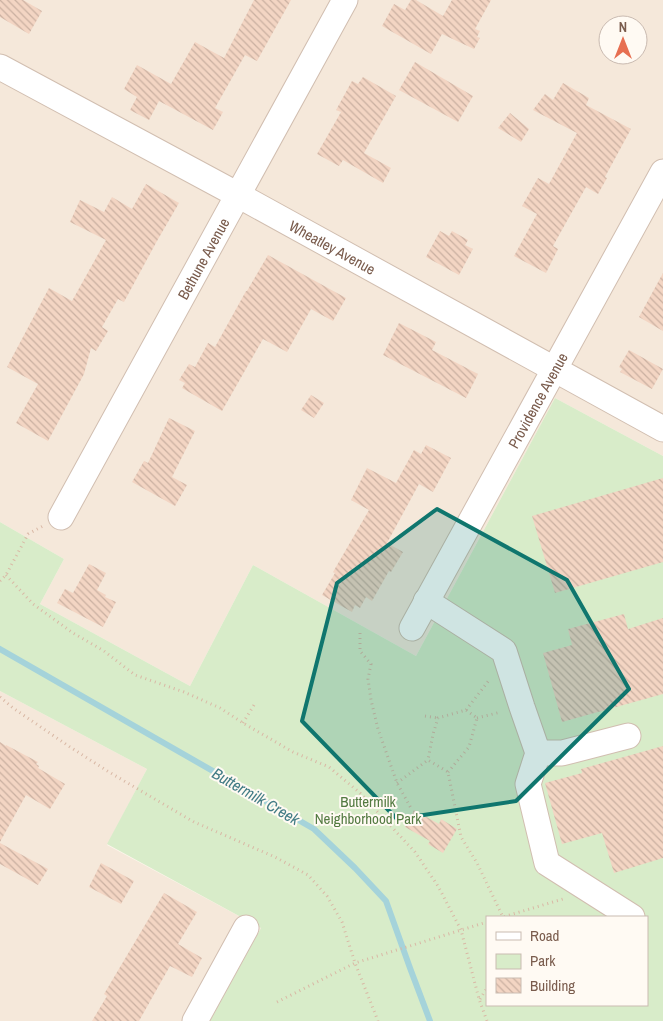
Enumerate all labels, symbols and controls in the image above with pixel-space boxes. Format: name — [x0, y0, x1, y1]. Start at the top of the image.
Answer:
north arrow — [598, 15, 648, 65]
text: N — [619, 18, 627, 36]
street label: Bethune Avenue — [172, 214, 234, 303]
street label: Wheatley Avenue — [285, 215, 379, 279]
street label: Providence Avenue — [502, 348, 572, 452]
water label: Buttermilk Creek — [208, 762, 304, 830]
park label: Buttermilk Neighborhood Park — [315, 791, 422, 829]
legend — [486, 916, 648, 1006]
text: Road — [530, 925, 559, 946]
text: Park — [530, 950, 556, 971]
text: Building — [530, 975, 575, 996]

